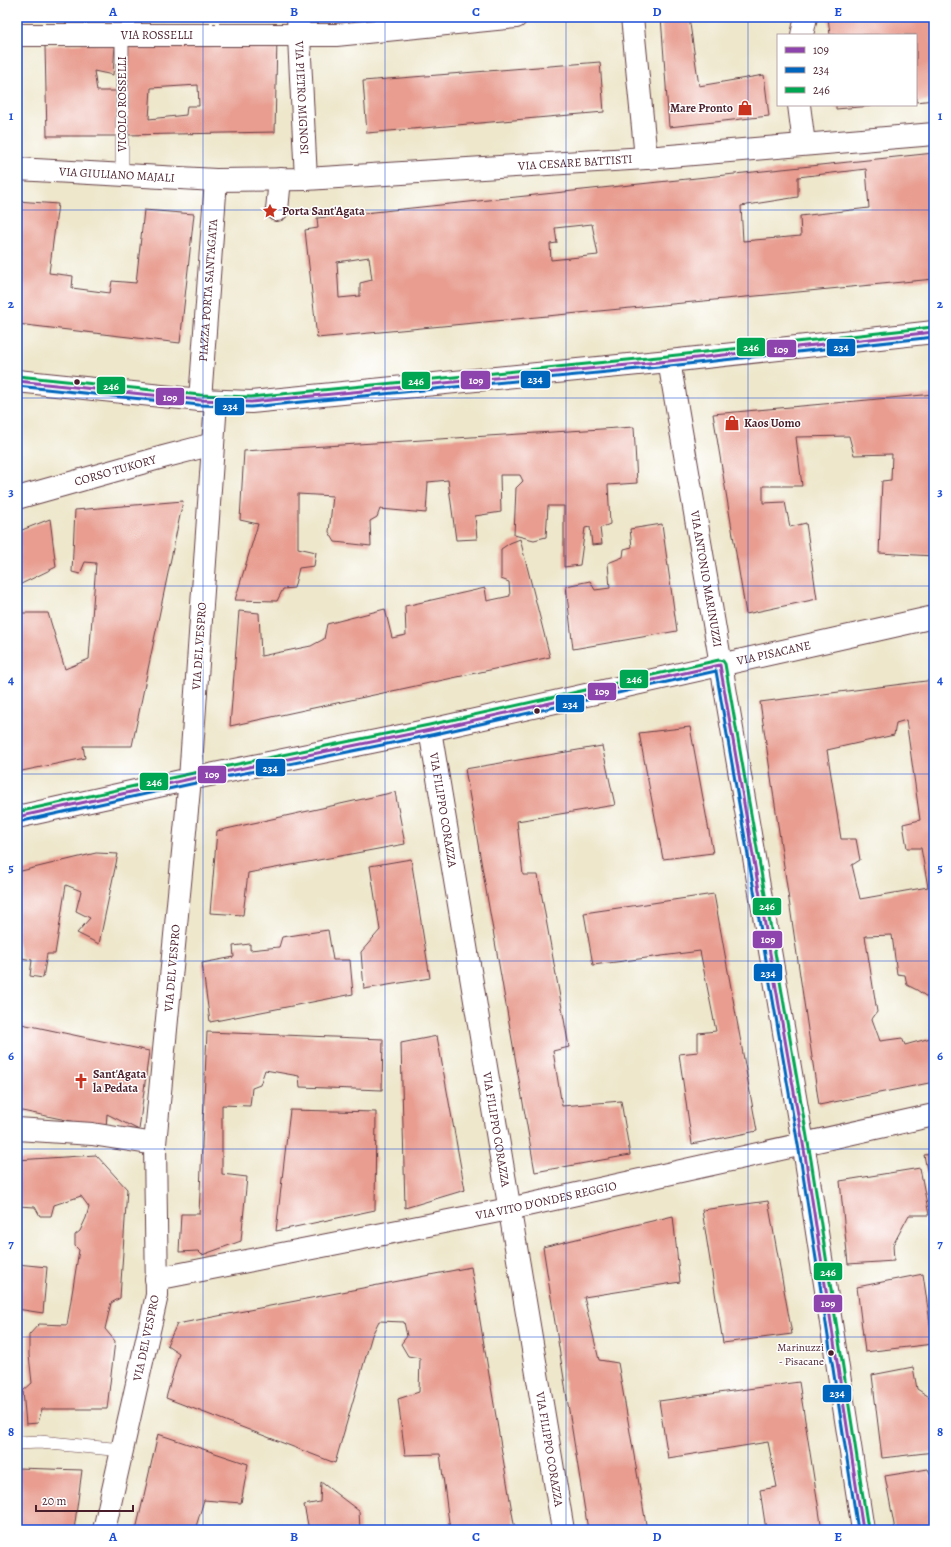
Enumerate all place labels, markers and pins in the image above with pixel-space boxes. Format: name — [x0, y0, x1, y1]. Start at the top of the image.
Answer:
shop icon: Mare Pronto — [736, 99, 754, 117]
place label: Mare Pronto — [670, 100, 733, 116]
place icon: Porta Sant'Agata — [261, 202, 279, 220]
place label: Porta Sant'Agata — [282, 203, 365, 219]
unlabelled marker — [72, 377, 82, 387]
shop icon: Kaos Uomo — [723, 414, 741, 432]
place label: Kaos Uomo — [744, 415, 801, 431]
unlabelled marker — [532, 706, 542, 716]
place label: Sant'Agata la Pedata — [93, 1066, 147, 1096]
church icon: Sant'Agata la Pedata — [72, 1072, 90, 1090]
place label: Marinuzzi - Pisacane — [777, 1340, 824, 1369]
marker: Marinuzzi - Pisacane — [826, 1348, 836, 1358]

